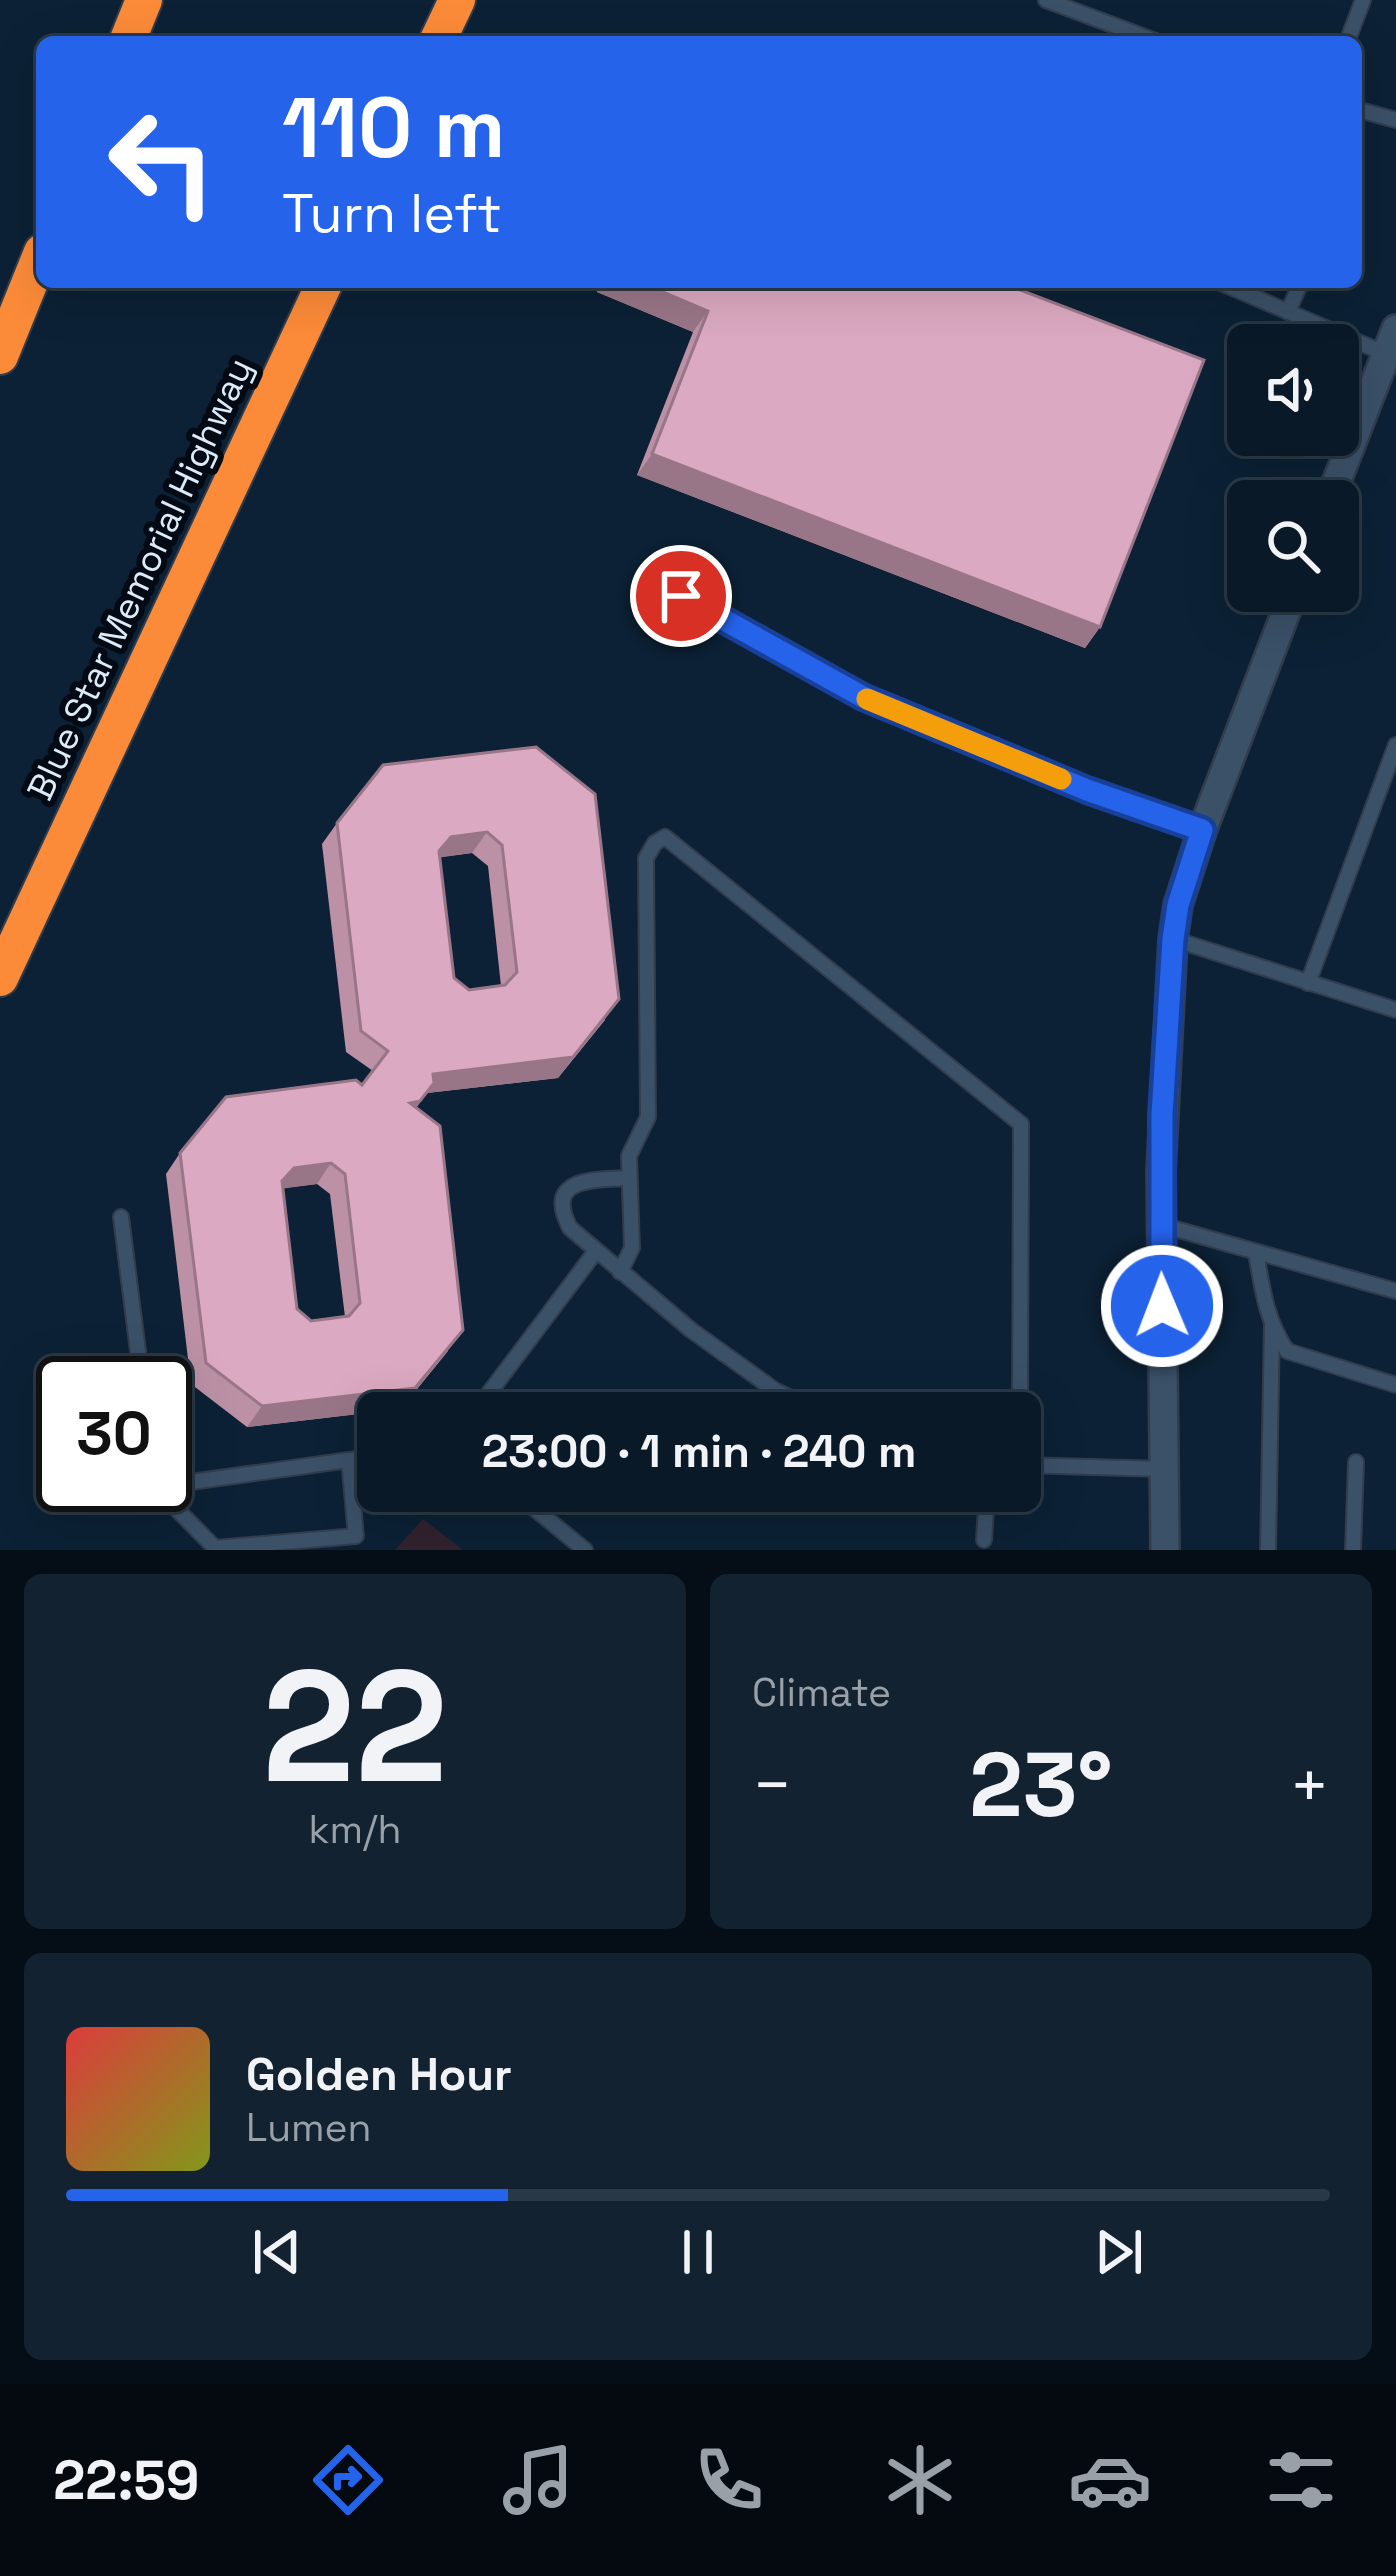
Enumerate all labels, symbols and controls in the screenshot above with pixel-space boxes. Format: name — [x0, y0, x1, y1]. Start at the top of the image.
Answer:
text: 110 m — [282, 74, 505, 182]
icon: left — [84, 84, 240, 240]
text: Turn left — [282, 179, 502, 248]
map controls — [1227, 324, 1359, 612]
button: sound — [1227, 324, 1359, 456]
street label: Blue Star Memorial Highway — [17, 351, 263, 807]
button: search — [1227, 480, 1359, 612]
pin — [630, 545, 732, 647]
icon: arrive — [648, 563, 714, 629]
position arrow — [1099, 1243, 1225, 1369]
speed limit sign: 30 — [36, 1356, 192, 1512]
text: 23:00 · 1 min · 240 m — [482, 1423, 916, 1480]
text: 22 — [262, 1627, 448, 1827]
text: Climate — [752, 1668, 891, 1717]
text: 23° — [969, 1727, 1113, 1842]
text: − — [752, 1743, 793, 1827]
text: + — [1289, 1743, 1330, 1827]
text: km/h — [309, 1805, 401, 1854]
text: Golden Hour — [246, 2046, 512, 2103]
text: Lumen — [246, 2103, 372, 2152]
icon: previous — [244, 2219, 310, 2285]
icon: pause — [665, 2219, 731, 2285]
icon: next — [1086, 2219, 1152, 2285]
icon: directions — [306, 2438, 390, 2522]
icon: music — [496, 2438, 580, 2522]
icon: phone — [687, 2438, 771, 2522]
icon: climate — [878, 2438, 962, 2522]
icon: car — [1068, 2438, 1152, 2522]
icon: filters — [1259, 2438, 1343, 2522]
text: 22:59 — [53, 2446, 199, 2515]

